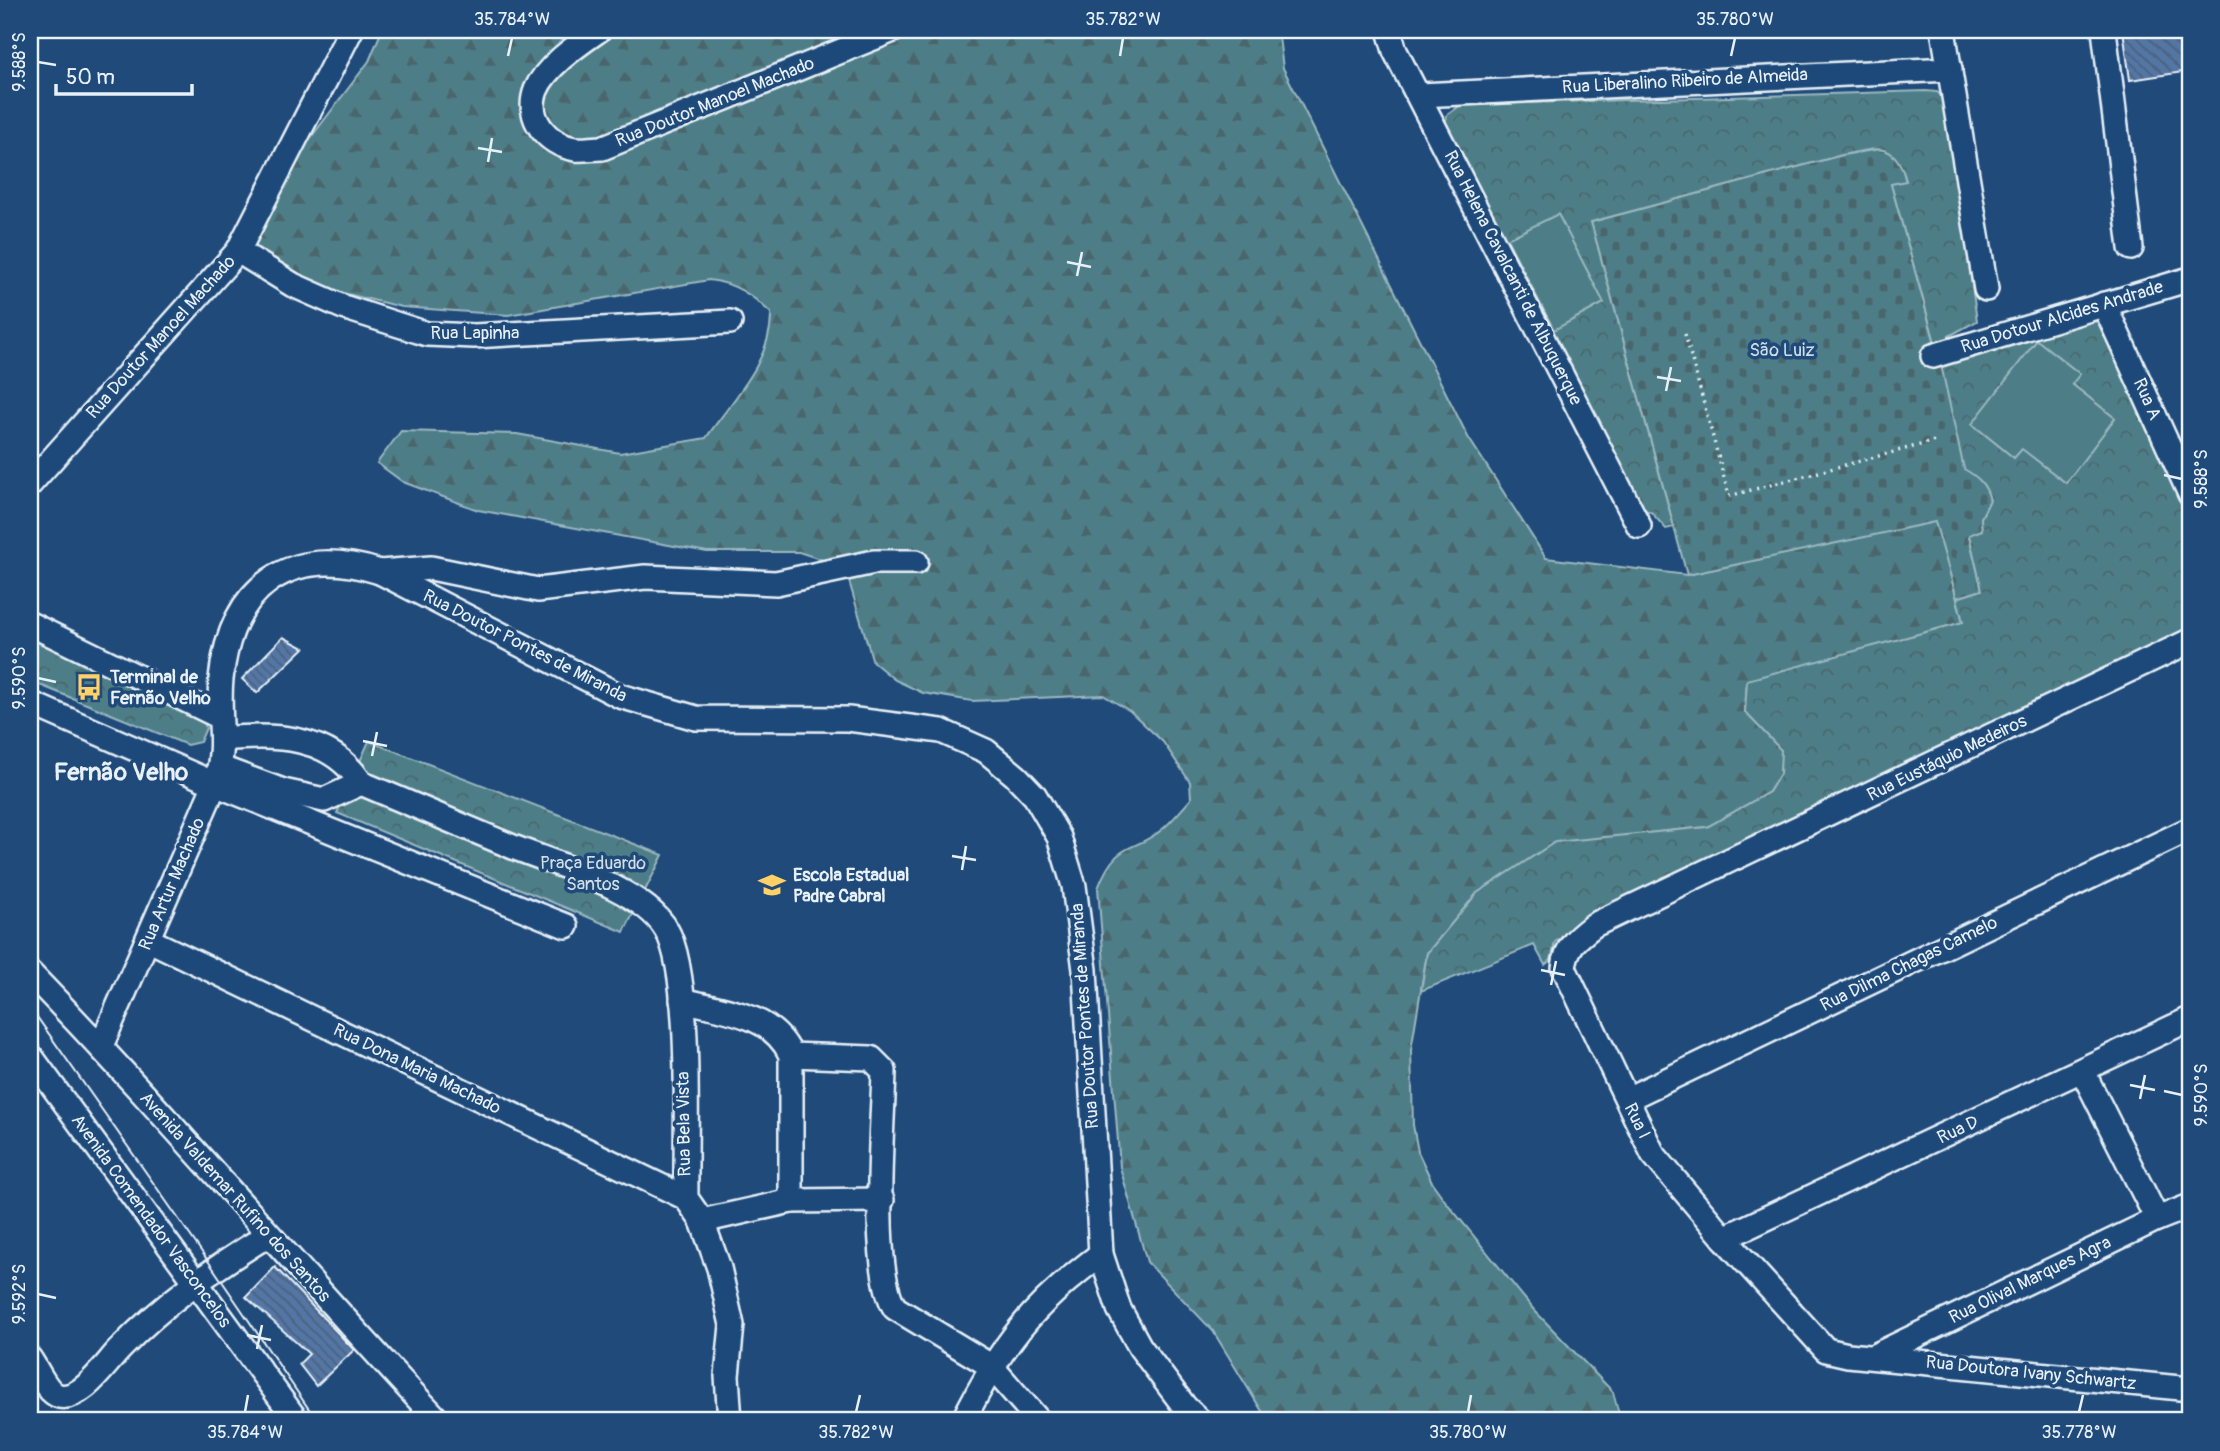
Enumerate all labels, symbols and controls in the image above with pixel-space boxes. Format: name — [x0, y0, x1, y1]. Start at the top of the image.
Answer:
text: 35.784°W — [474, 8, 550, 31]
text: 35.782°W — [1085, 8, 1161, 31]
text: 35.780°W — [1696, 8, 1774, 31]
text: 9.588°S — [8, 32, 31, 92]
street label: Rua Doutor Manoel Machado — [612, 51, 818, 152]
scale bar — [56, 52, 192, 96]
street label: Rua Liberalino Ribeiro de Almeida — [1561, 63, 1809, 99]
text: 50 m — [66, 64, 115, 91]
street label: Rua Helena Cavalcanti de Albuquerque — [1439, 147, 1588, 409]
street label: Rua Doutor Manoel Machado — [81, 250, 241, 424]
street label: Rua Dotour Alcides Andrade — [1958, 275, 2166, 359]
street label: Rua Lapinha — [431, 322, 519, 345]
park label: São Luiz — [1749, 339, 1815, 362]
street label: Rua A — [2128, 374, 2166, 424]
text: 9.588°S — [2190, 449, 2213, 509]
street label: Rua Doutor Pontes de Miranda — [419, 584, 631, 708]
text: 9.590°S — [8, 647, 31, 709]
place label: Terminal de Fernão Velho — [109, 666, 211, 710]
bus stop icon: Terminal de Fernão Velho — [74, 672, 104, 702]
street label: Rua Eustáquio Medeiros — [1863, 709, 2031, 807]
district label: Fernão Velho — [54, 758, 188, 787]
street label: Rua Artur Machado — [134, 814, 210, 954]
park label: Praça Eduardo Santos — [540, 852, 646, 896]
place label: Escola Estadual Padre Cabral — [793, 864, 909, 908]
school or university icon: Escola Estadual Padre Cabral — [757, 870, 787, 900]
street label: Rua Doutor Pontes de Miranda — [1066, 902, 1104, 1130]
street label: Rua Dilma Chagas Camelo — [1817, 911, 2002, 1017]
street label: Rua Dona Maria Machado — [329, 1018, 505, 1120]
text: 9.590°S — [2190, 1064, 2213, 1126]
street label: Rua Bela Vista — [672, 1071, 696, 1177]
street label: Avenida Valdemar Rufino dos Santos — [134, 1087, 336, 1307]
street label: Rua I — [1619, 1099, 1655, 1143]
street label: Avenida Comendador Vasconcelos — [66, 1110, 236, 1332]
street label: Rua D — [1934, 1110, 1982, 1150]
street label: Rua Olival Marques Agra — [1945, 1231, 2115, 1329]
text: 9.592°S — [8, 1264, 31, 1324]
street label: Rua Doutora Ivany Schwartz — [1925, 1351, 2137, 1395]
text: 35.784°W — [207, 1421, 283, 1444]
text: 35.782°W — [818, 1421, 894, 1444]
text: 35.780°W — [1429, 1421, 1507, 1444]
text: 35.778°W — [2041, 1421, 2117, 1444]

